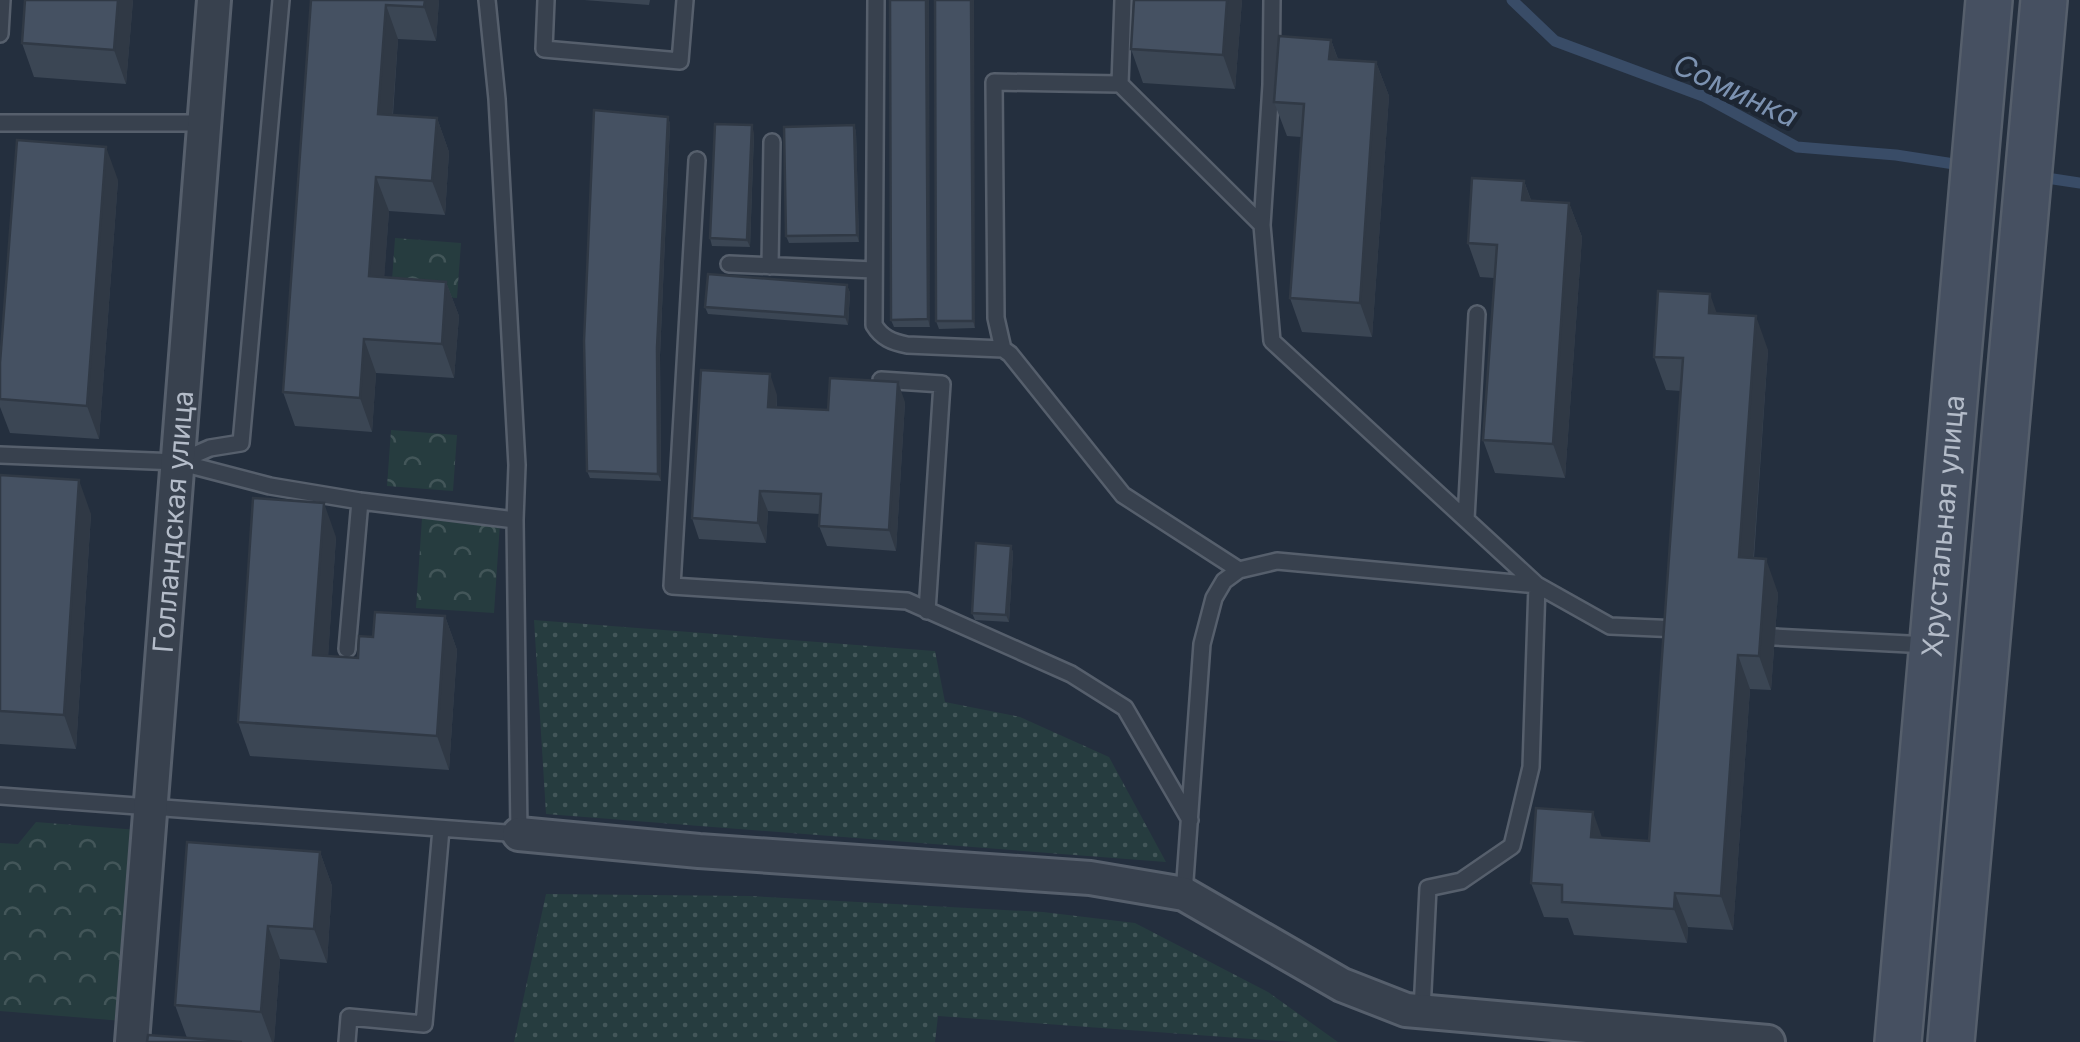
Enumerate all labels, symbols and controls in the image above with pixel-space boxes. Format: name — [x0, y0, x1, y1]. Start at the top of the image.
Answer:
water label: Соминка — [1668, 46, 1804, 134]
street label: Голландская улица — [146, 389, 200, 654]
street label: Хрустальная улица — [1915, 394, 1971, 658]

